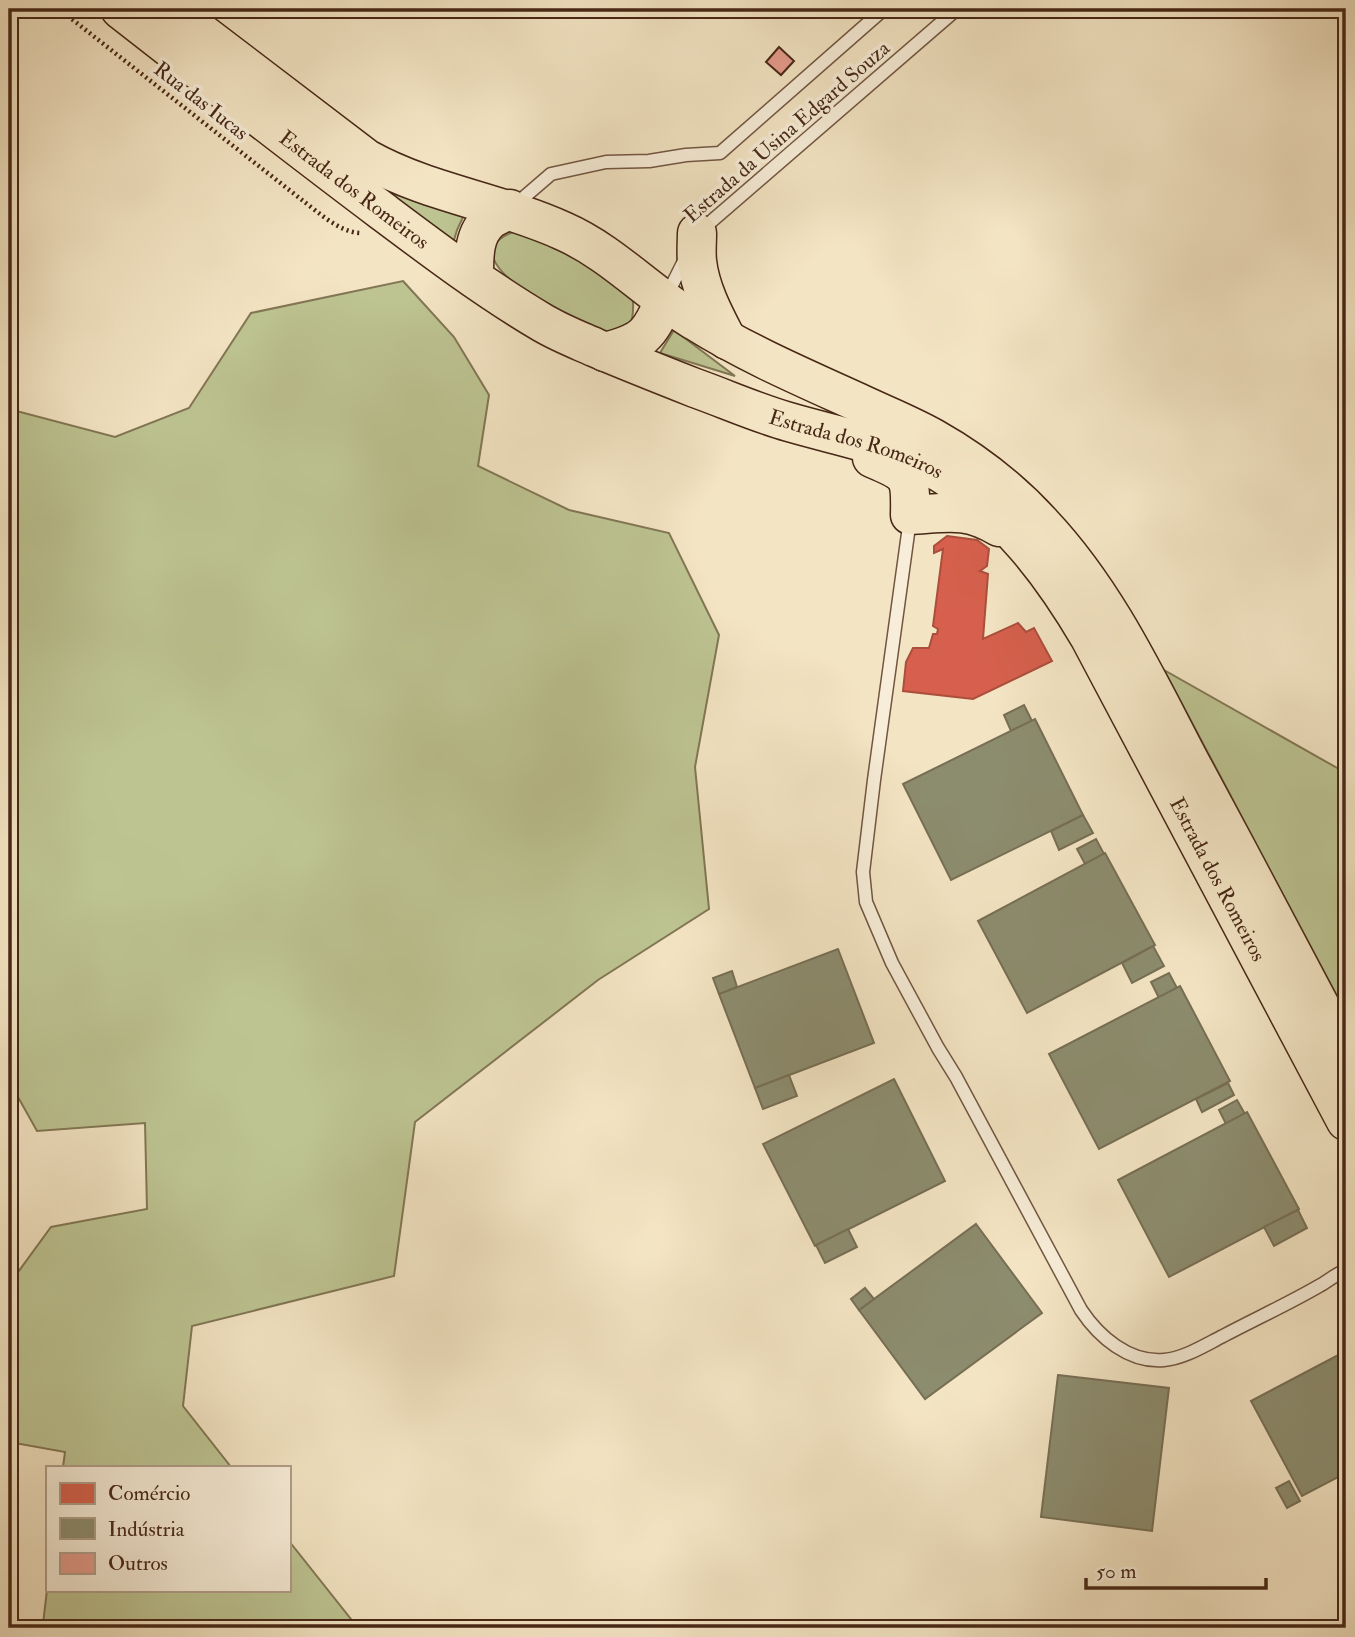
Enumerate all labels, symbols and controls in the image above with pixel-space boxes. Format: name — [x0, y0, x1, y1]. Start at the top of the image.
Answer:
street label: Estrada da Usina Edgard Souza — [678, 35, 896, 229]
street label: Rua das Iucas — [148, 56, 254, 146]
street label: Estrada dos Romeiros — [274, 124, 435, 255]
street label: Estrada dos Romeiros — [765, 403, 948, 485]
street label: Estrada dos Romeiros — [1163, 793, 1272, 966]
legend — [46, 1466, 290, 1592]
text: Comércio — [108, 1480, 190, 1507]
text: Indústria — [108, 1516, 185, 1543]
scale bar — [1086, 1546, 1266, 1590]
text: Outros — [108, 1550, 168, 1577]
text: 50 m — [1096, 1558, 1137, 1585]

